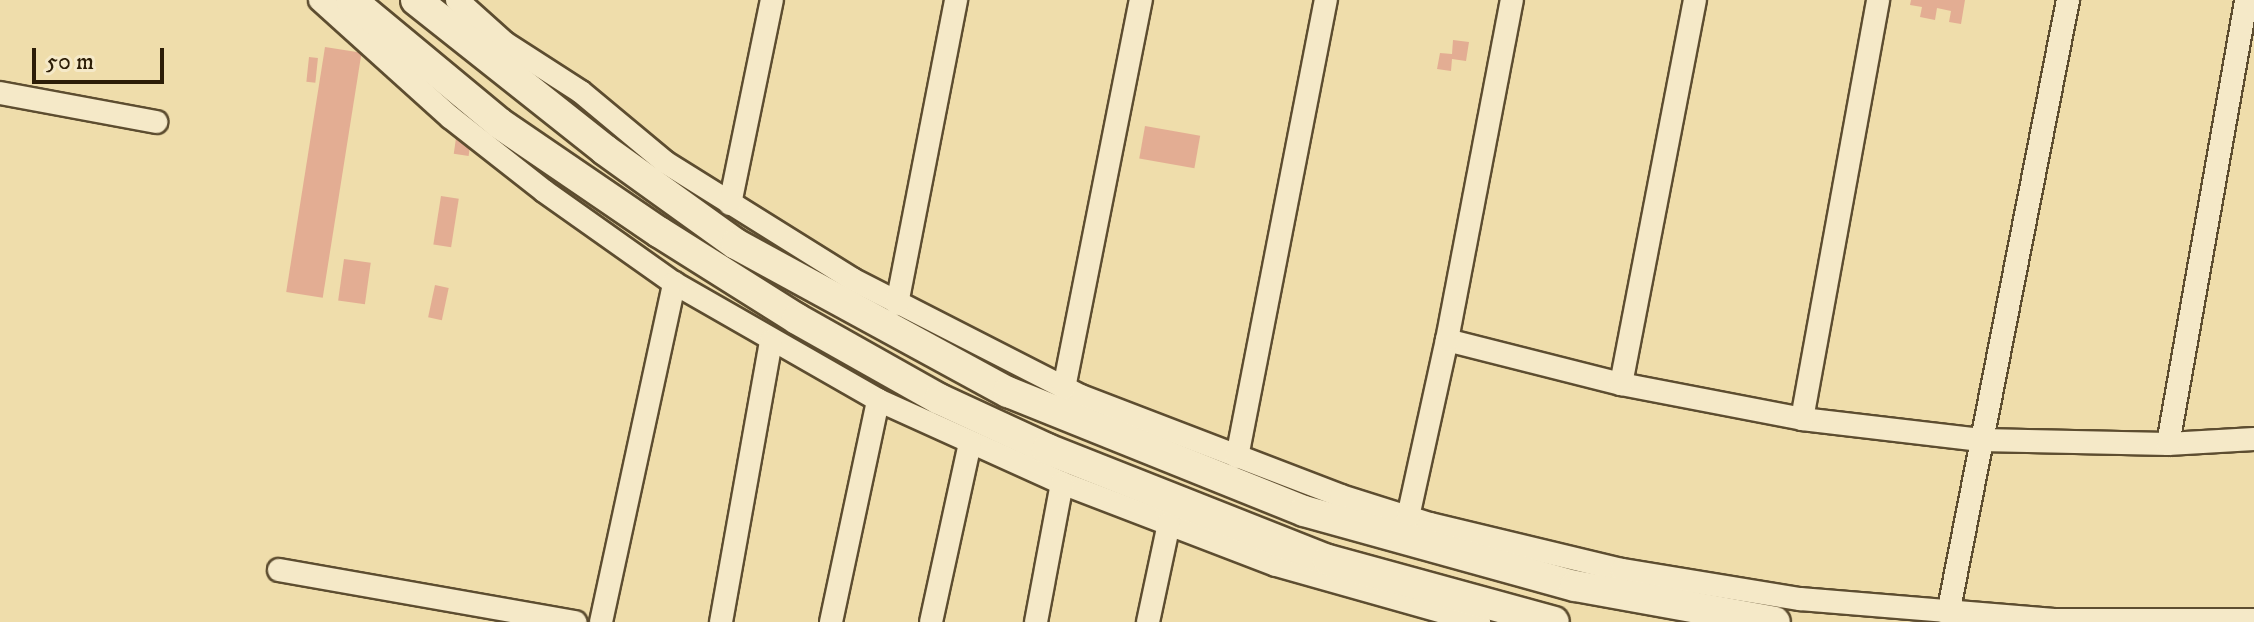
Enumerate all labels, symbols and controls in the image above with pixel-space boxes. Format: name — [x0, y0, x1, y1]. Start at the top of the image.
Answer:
scale bar — [36, 32, 168, 82]
text: 50 m — [46, 47, 94, 77]

